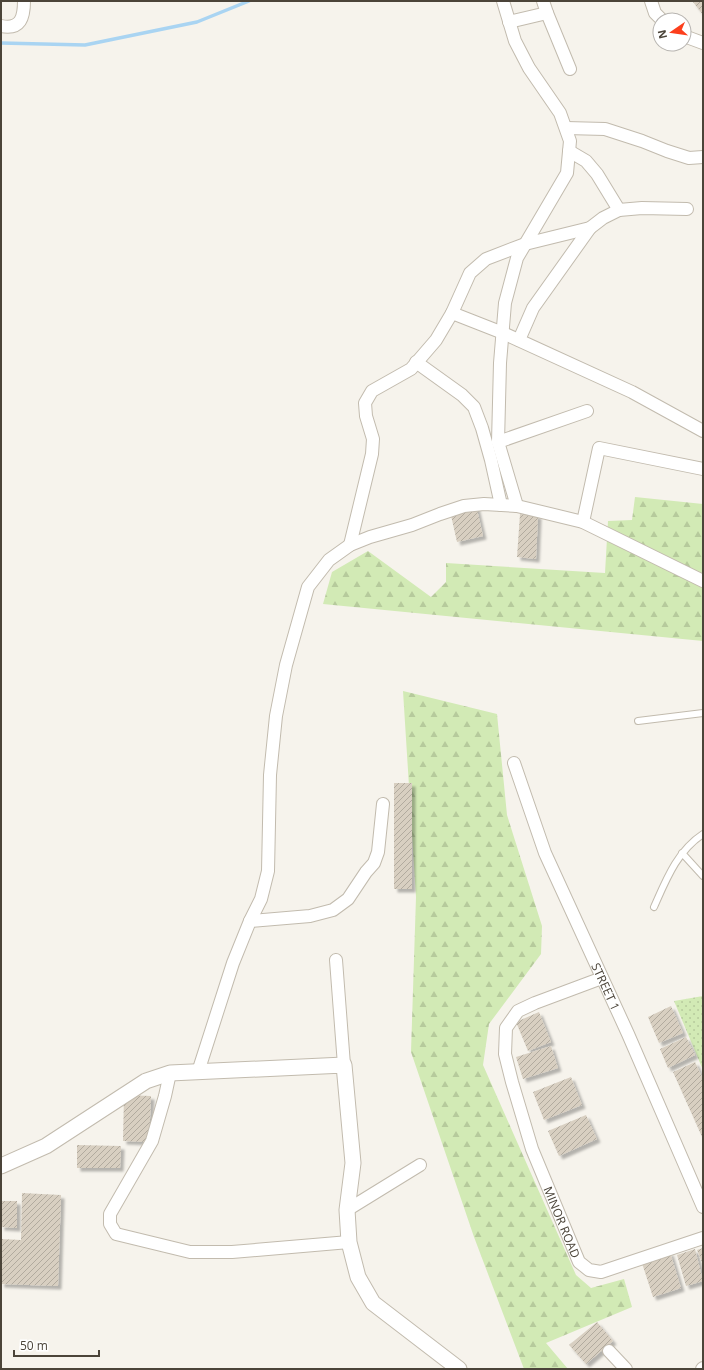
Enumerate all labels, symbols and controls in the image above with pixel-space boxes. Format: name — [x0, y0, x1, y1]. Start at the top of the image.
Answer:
north arrow — [652, 12, 692, 52]
text: N — [653, 28, 670, 40]
street label: STREET 1 — [588, 960, 624, 1013]
street label: MINOR ROAD — [540, 1184, 585, 1260]
scale bar — [14, 1332, 99, 1358]
text: 50 m — [20, 1337, 48, 1354]

